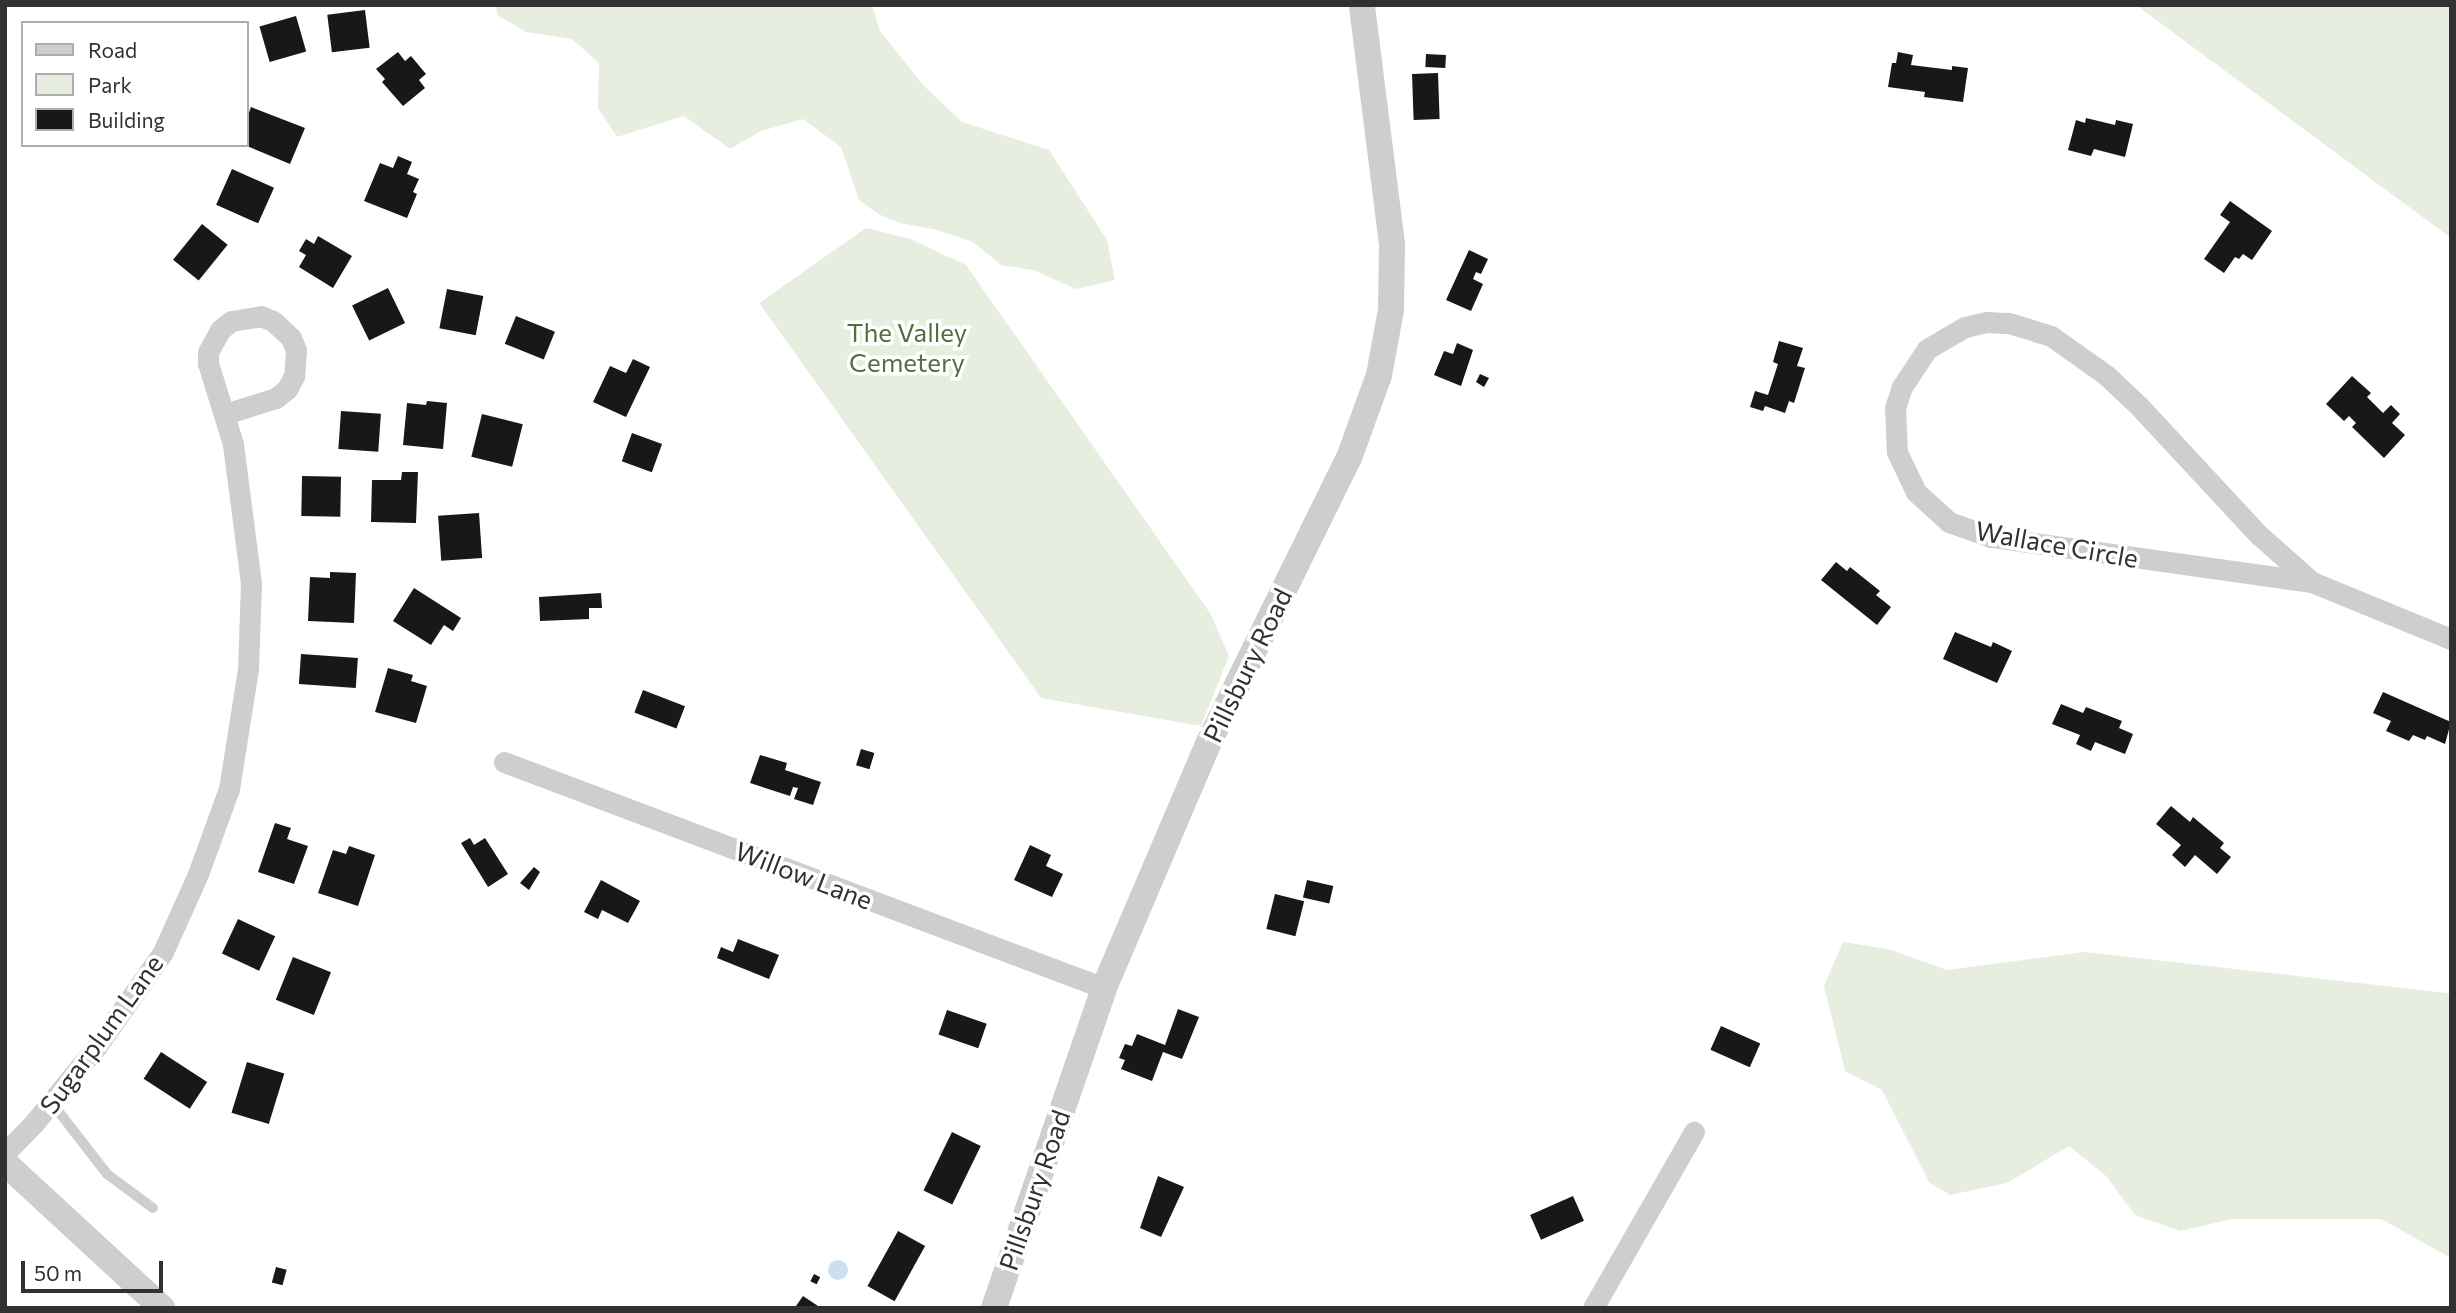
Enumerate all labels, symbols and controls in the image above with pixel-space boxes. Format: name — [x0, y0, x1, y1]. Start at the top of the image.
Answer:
legend — [21, 21, 248, 147]
text: Road — [88, 37, 137, 62]
text: Park — [88, 72, 132, 97]
text: Building — [88, 107, 165, 132]
park label: The Valley Cemetery — [847, 316, 967, 378]
street label: Wallace Circle — [1973, 514, 2141, 574]
street label: Pillsbury Road — [1196, 583, 1298, 747]
street label: Willow Lane — [731, 835, 877, 915]
street label: Sugarplum Lane — [33, 948, 169, 1120]
street label: Pillsbury Road — [992, 1106, 1076, 1274]
scale bar — [24, 1246, 166, 1290]
text: 50 m — [34, 1260, 82, 1285]

